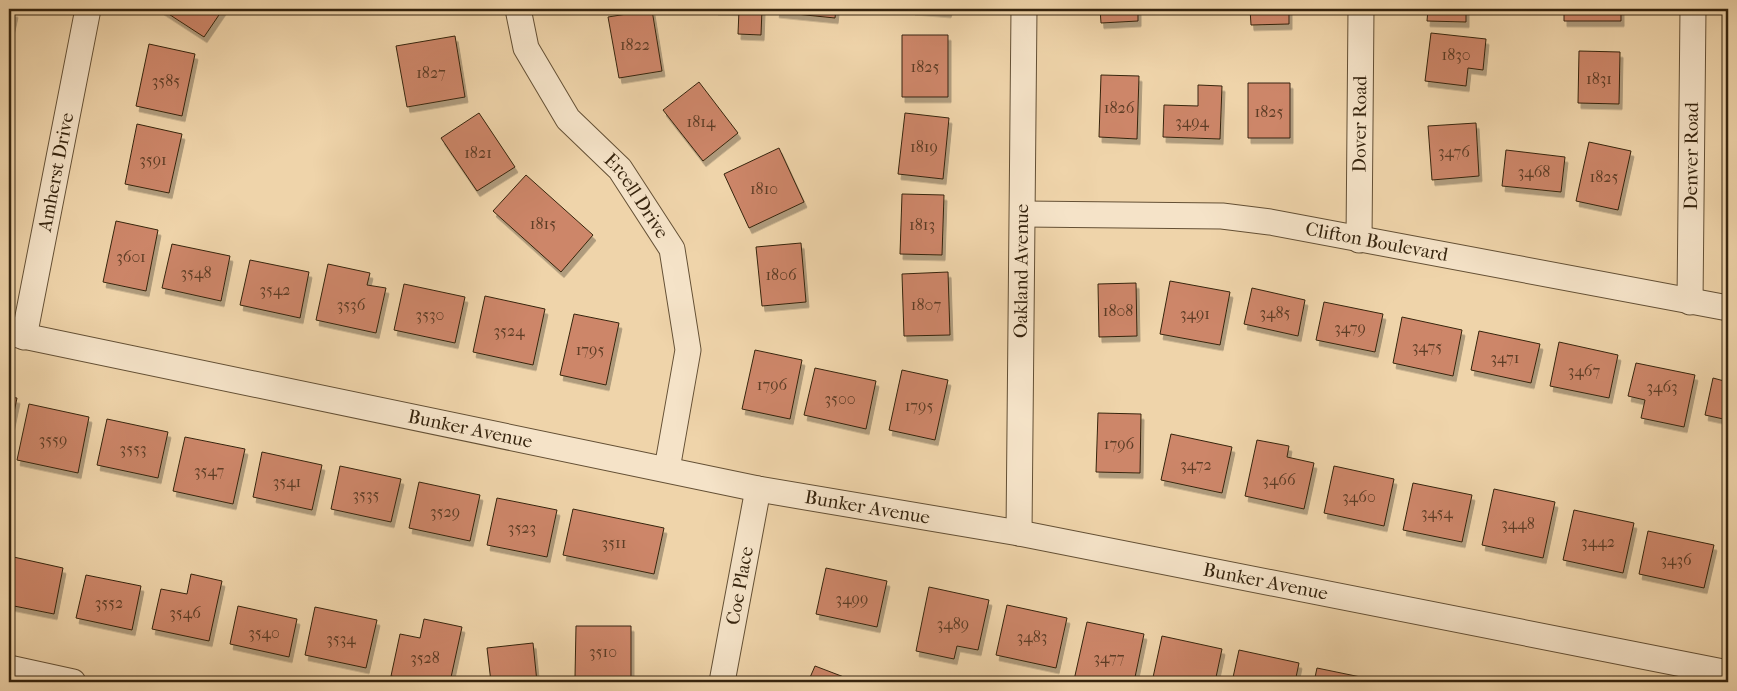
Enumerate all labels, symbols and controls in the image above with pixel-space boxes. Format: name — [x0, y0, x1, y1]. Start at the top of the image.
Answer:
house number: 1822 — [620, 35, 650, 54]
house number: 1830 — [1441, 45, 1471, 64]
house number: 1825 — [911, 57, 940, 76]
house number: 1827 — [416, 63, 446, 82]
house number: 1831 — [1586, 69, 1612, 88]
house number: 3585 — [152, 71, 180, 90]
street label: Dover Road — [1349, 75, 1371, 173]
house number: 1826 — [1104, 98, 1135, 117]
street label: Denver Road — [1680, 101, 1703, 210]
house number: 1825 — [1255, 102, 1284, 121]
street label: Amherst Drive — [34, 111, 79, 234]
house number: 1814 — [687, 112, 716, 131]
house number: 3494 — [1175, 112, 1209, 131]
house number: 1819 — [910, 137, 938, 156]
house number: 3476 — [1438, 142, 1470, 161]
house number: 1821 — [464, 143, 492, 162]
street label: Ercell Drive — [600, 149, 673, 243]
house number: 3591 — [139, 150, 167, 169]
house number: 3468 — [1518, 162, 1550, 181]
house number: 1825 — [1590, 167, 1619, 186]
house number: 1810 — [750, 179, 778, 198]
street label: Oakland Avenue — [1010, 204, 1033, 338]
house number: 1815 — [530, 214, 556, 233]
house number: 1813 — [909, 215, 935, 234]
street label: Clifton Boulevard — [1304, 218, 1450, 266]
house number: 3601 — [116, 247, 146, 266]
house number: 3548 — [181, 263, 211, 282]
house number: 1806 — [765, 265, 797, 284]
house number: 3542 — [259, 280, 291, 299]
house number: 3536 — [337, 295, 366, 314]
house number: 1807 — [911, 295, 941, 314]
house number: 1808 — [1103, 301, 1133, 320]
house number: 3485 — [1260, 303, 1291, 322]
house number: 3491 — [1180, 304, 1210, 323]
house number: 3530 — [416, 305, 444, 324]
house number: 3479 — [1334, 318, 1366, 337]
house number: 3524 — [493, 321, 525, 340]
house number: 3475 — [1412, 337, 1442, 356]
house number: 1795 — [576, 340, 604, 359]
house number: 3471 — [1491, 348, 1519, 367]
house number: 3467 — [1568, 361, 1600, 380]
house number: 1796 — [757, 375, 788, 394]
house number: 3463 — [1646, 377, 1678, 396]
house number: 3500 — [824, 389, 856, 408]
house number: 1795 — [905, 396, 933, 415]
street label: Bunker Avenue — [406, 405, 534, 453]
house number: 3559 — [39, 430, 67, 449]
house number: 1796 — [1104, 434, 1135, 453]
house number: 3553 — [120, 439, 146, 458]
house number: 3472 — [1180, 455, 1212, 474]
house number: 3547 — [194, 461, 224, 480]
house number: 3466 — [1262, 470, 1296, 489]
house number: 3541 — [273, 472, 301, 491]
house number: 3535 — [353, 485, 380, 504]
street label: Bunker Avenue — [803, 486, 932, 529]
house number: 3460 — [1342, 487, 1376, 506]
house number: 3529 — [430, 502, 460, 521]
house number: 3454 — [1421, 503, 1454, 522]
house number: 3448 — [1501, 514, 1535, 533]
house number: 3523 — [508, 518, 536, 537]
house number: 3442 — [1581, 532, 1615, 551]
house number: 3511 — [602, 533, 626, 552]
street label: Coe Place — [722, 545, 758, 627]
house number: 3436 — [1660, 550, 1692, 569]
street label: Bunker Avenue — [1201, 559, 1330, 605]
house number: 3499 — [836, 589, 868, 608]
house number: 3552 — [95, 593, 123, 612]
house number: 3546 — [169, 603, 201, 622]
house number: 3489 — [937, 614, 969, 633]
house number: 3540 — [248, 623, 280, 642]
house number: 3483 — [1017, 627, 1047, 646]
house number: 3534 — [326, 629, 356, 648]
house number: 3510 — [589, 642, 617, 661]
house number: 3528 — [410, 648, 440, 667]
house number: 3477 — [1094, 648, 1125, 667]

